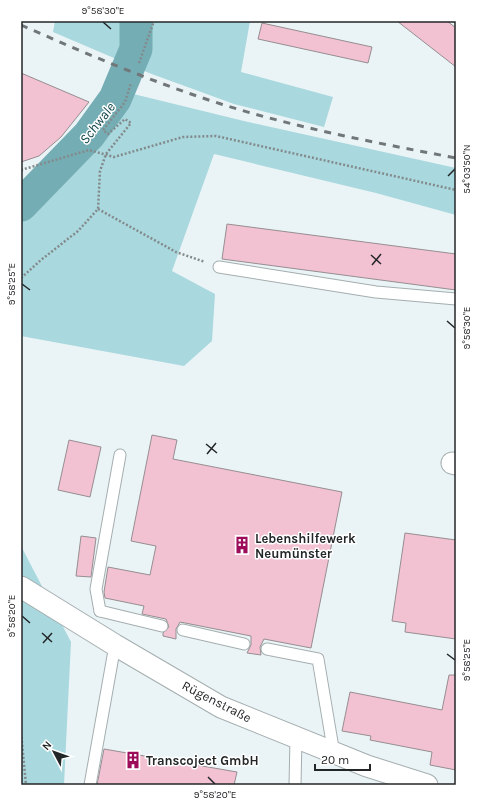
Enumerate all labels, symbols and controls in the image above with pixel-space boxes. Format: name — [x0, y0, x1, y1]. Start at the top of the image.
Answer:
text: 9°58'30"E — [82, 5, 124, 17]
water label: Schwale — [76, 99, 119, 147]
text: 54°03'50"N — [461, 144, 473, 194]
text: 9°58'25"E — [6, 263, 18, 305]
text: 9°58'30"E — [461, 307, 473, 349]
place label: Lebenshilfewerk Neumünster — [255, 531, 356, 561]
building icon: Lebenshilfewerk Neumünster — [232, 535, 252, 555]
text: 9°58'20"E — [6, 595, 18, 637]
text: 9°58'25"E — [461, 639, 473, 681]
street label: Rügenstraße — [180, 678, 254, 726]
north arrow — [34, 732, 74, 772]
text: N — [39, 739, 54, 753]
scale bar — [315, 746, 370, 772]
building icon: Transcoject GmbH — [123, 750, 143, 770]
place label: Transcoject GmbH — [146, 753, 259, 768]
text: 20 m — [321, 753, 349, 767]
text: 9°58'20"E — [194, 789, 236, 801]

